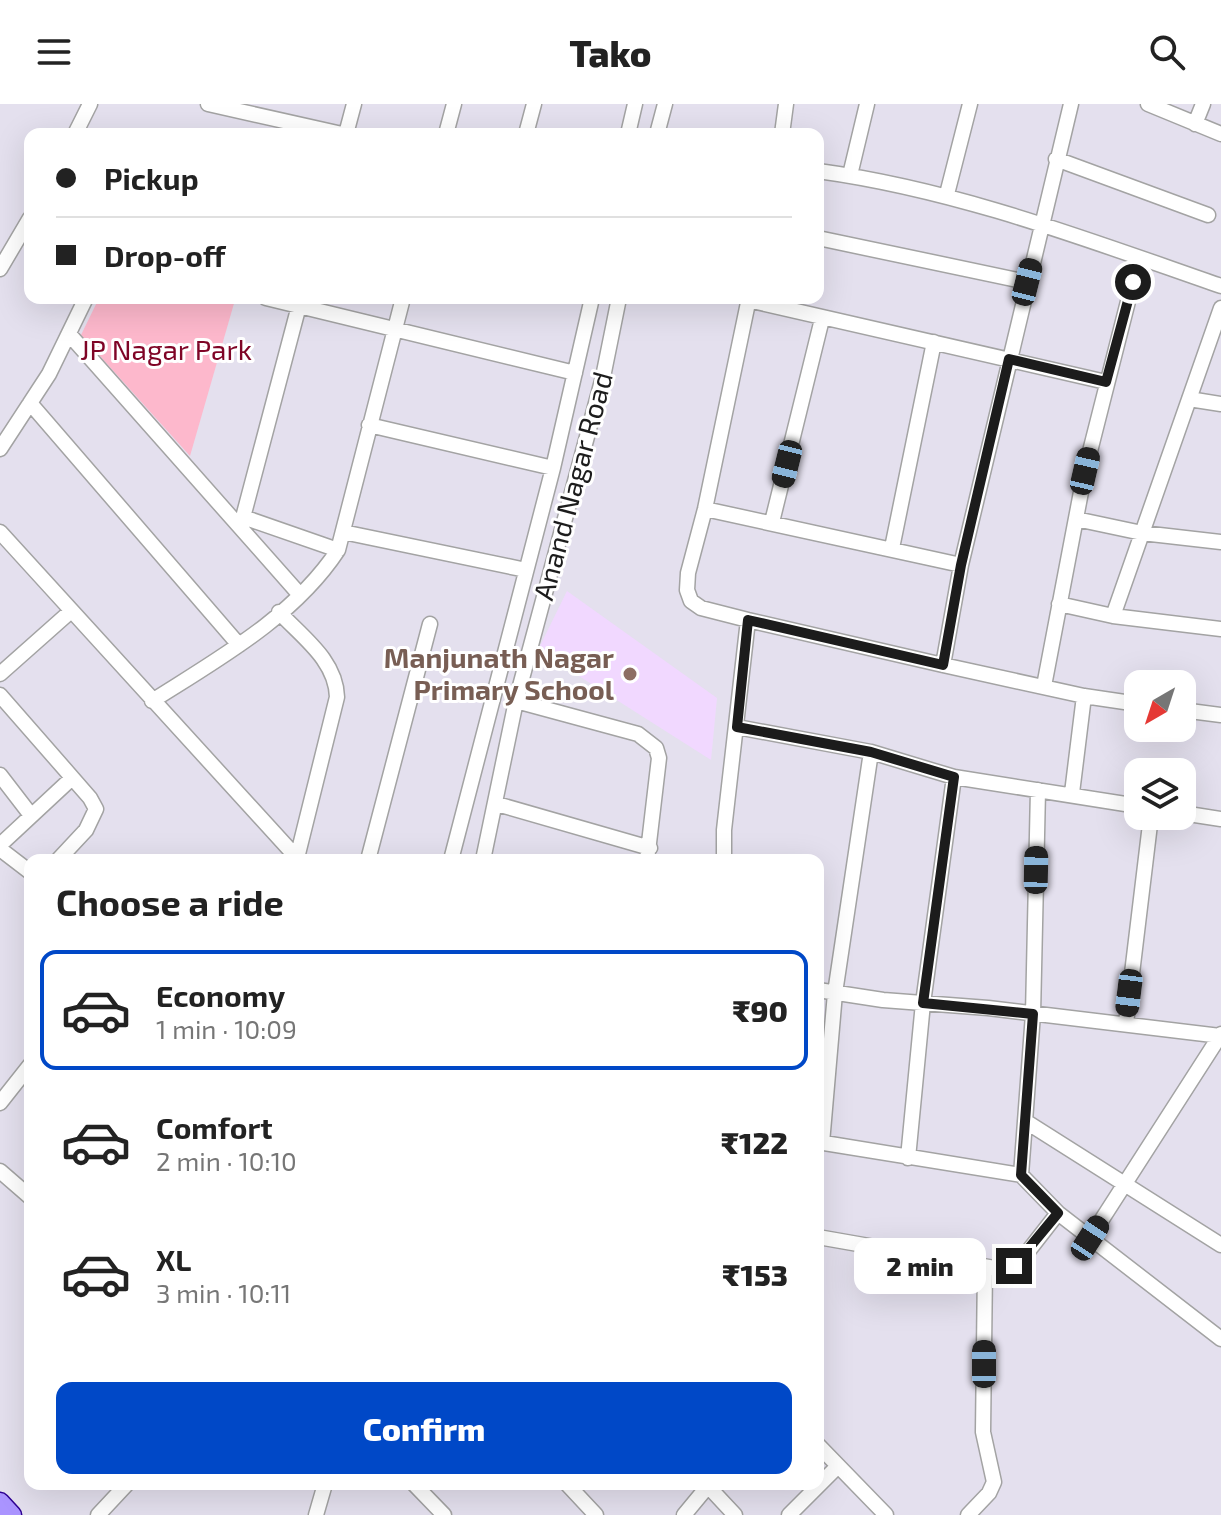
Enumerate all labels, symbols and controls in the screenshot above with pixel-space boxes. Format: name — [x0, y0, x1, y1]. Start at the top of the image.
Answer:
icon: menu — [32, 30, 76, 74]
icon: search — [1145, 30, 1189, 74]
text: Tako — [570, 31, 651, 74]
text: Pickup — [104, 160, 199, 196]
text: Drop-off — [104, 237, 226, 273]
car — [1010, 256, 1044, 308]
route start — [1115, 264, 1151, 300]
park label: JP Nagar Park — [80, 332, 252, 366]
street label: Anand Nagar Road — [525, 368, 619, 604]
car — [770, 438, 804, 490]
car — [1068, 445, 1102, 497]
place label: Manjunath Nagar Primary School — [384, 640, 615, 706]
marker: Manjunath Nagar Primary School — [621, 665, 639, 683]
north arrow — [1124, 670, 1196, 742]
map controls — [1124, 670, 1196, 830]
button: layers — [1124, 758, 1196, 830]
car — [1024, 846, 1048, 894]
text: Choose a ride — [56, 880, 284, 923]
car — [1114, 968, 1144, 1018]
icon: car — [60, 974, 132, 1046]
text: Economy — [156, 977, 285, 1013]
text: ₹90 — [733, 992, 788, 1028]
text: 1 min · 10:09 — [156, 1013, 297, 1044]
icon: car — [60, 1106, 132, 1178]
text: Comfort — [156, 1109, 273, 1145]
text: ₹122 — [721, 1124, 788, 1160]
text: 2 min · 10:10 — [156, 1145, 297, 1176]
car — [1067, 1211, 1113, 1265]
icon: car — [60, 1238, 132, 1310]
callout: 2 min — [854, 1238, 986, 1294]
text: XL — [156, 1241, 191, 1277]
route end — [996, 1248, 1032, 1284]
text: 2 min — [886, 1250, 954, 1281]
text: ₹153 — [722, 1256, 788, 1292]
text: 3 min · 10:11 — [156, 1277, 291, 1308]
car — [972, 1340, 996, 1388]
button: Confirm — [56, 1382, 792, 1474]

